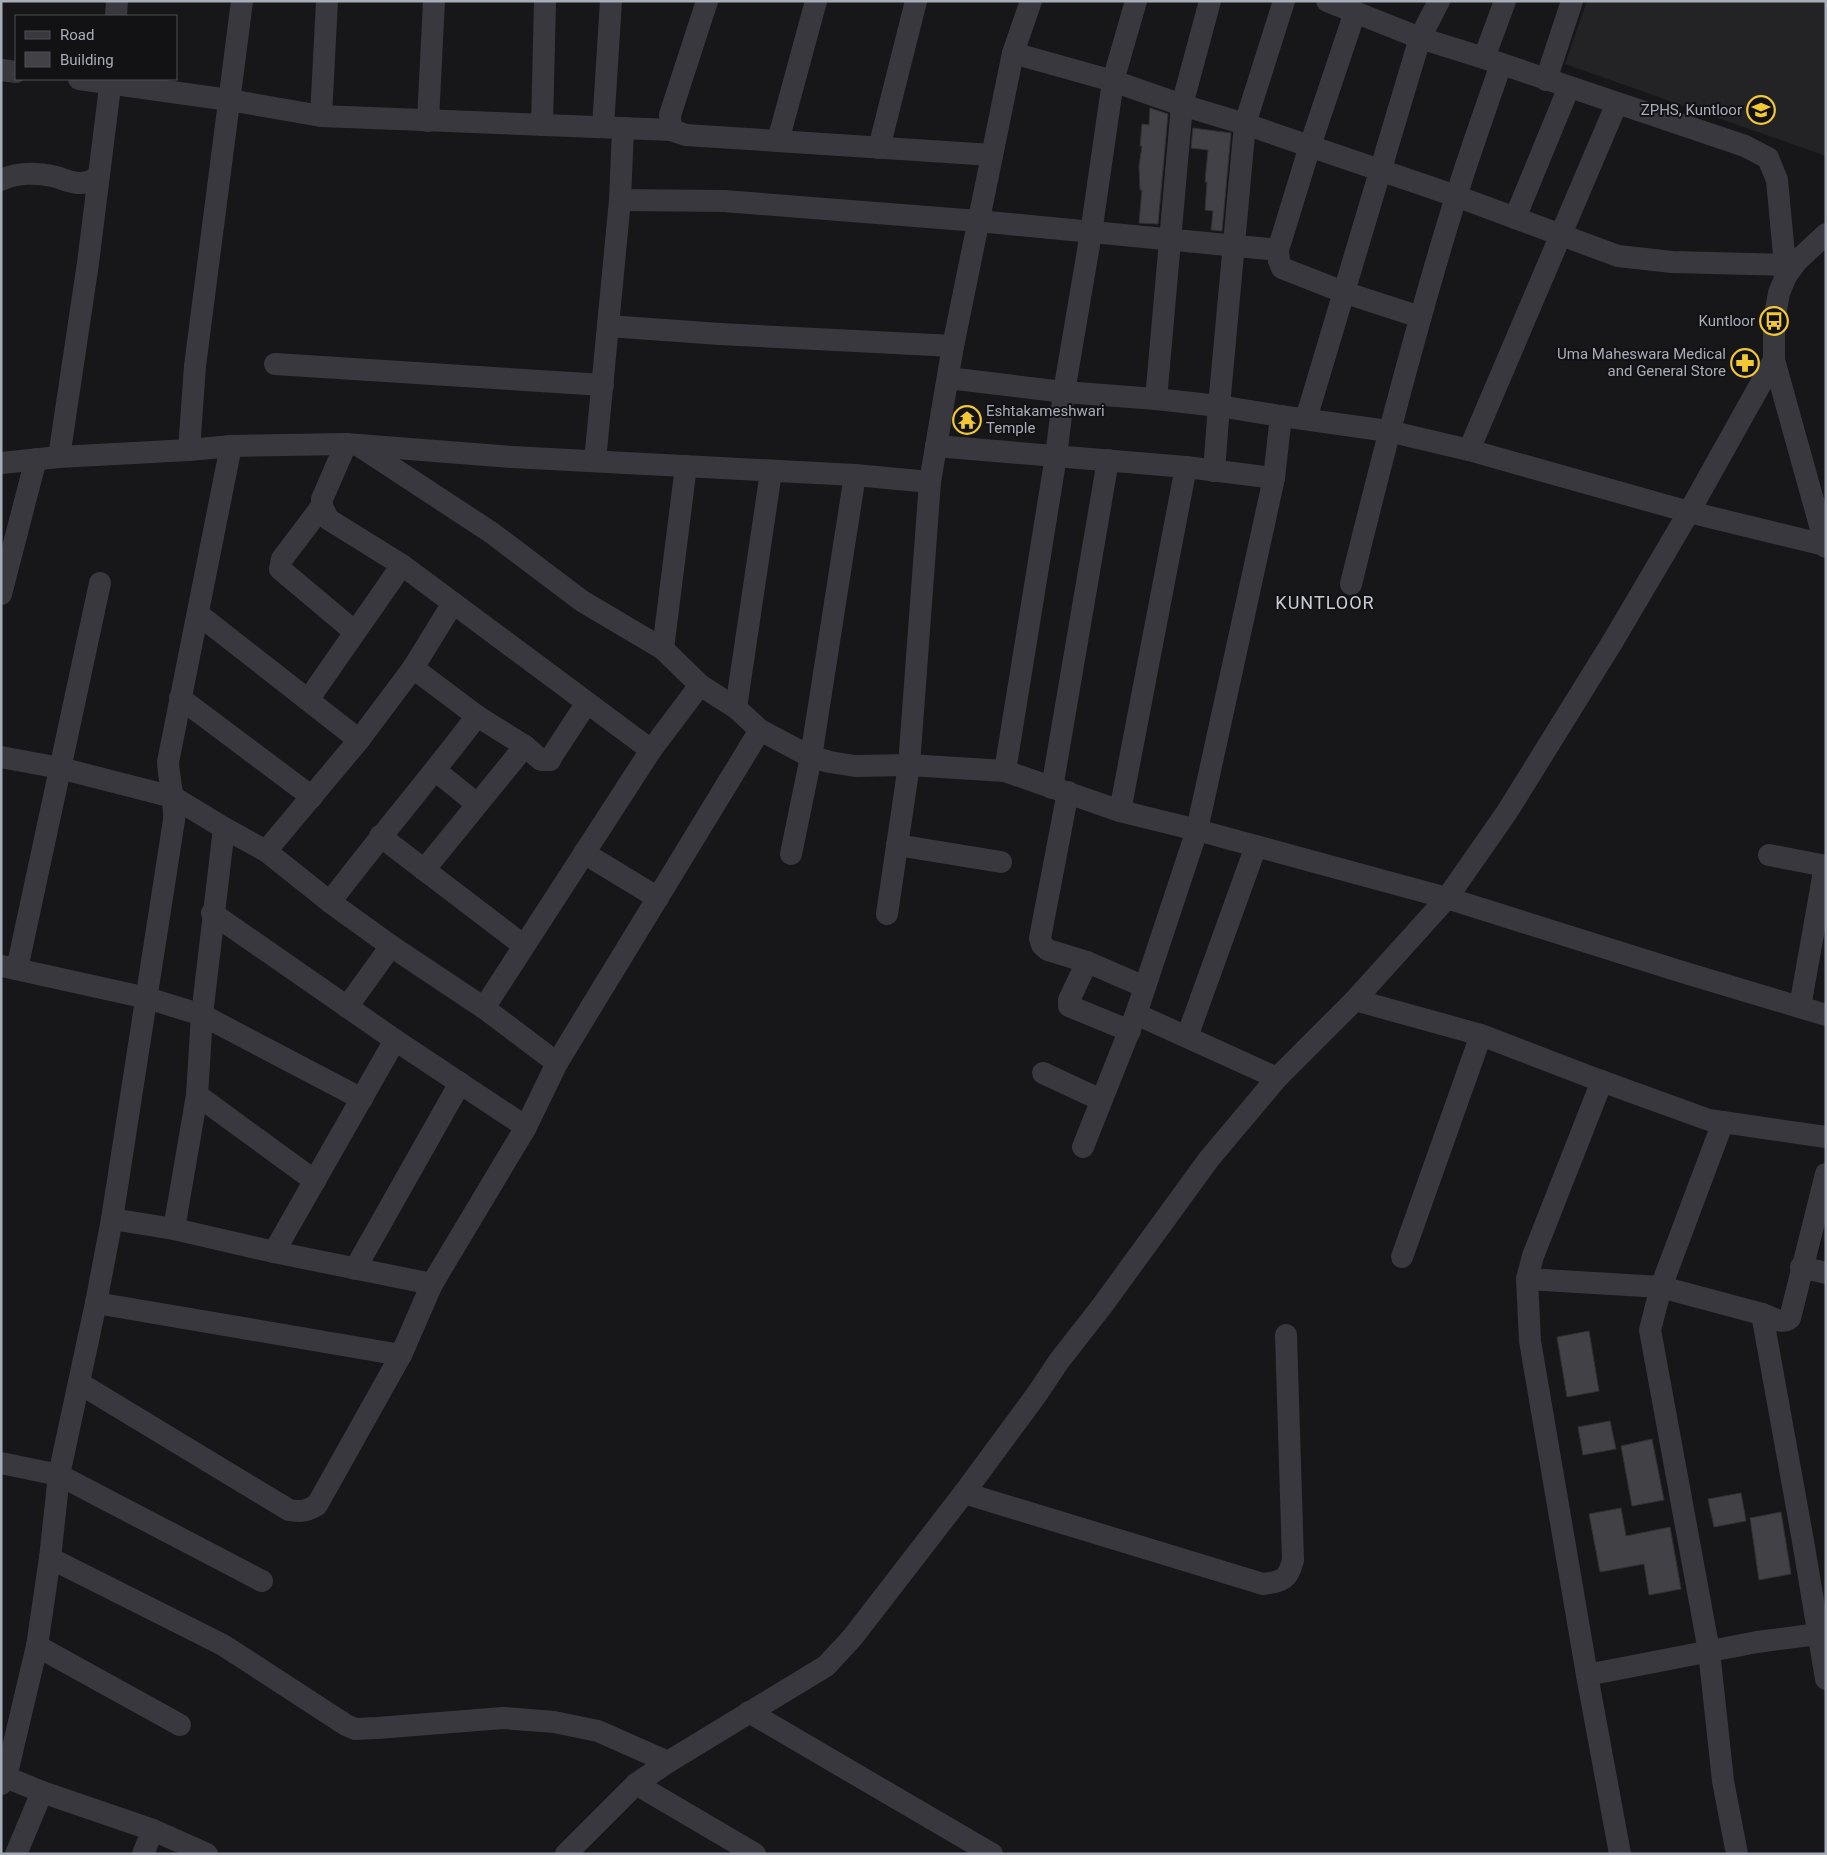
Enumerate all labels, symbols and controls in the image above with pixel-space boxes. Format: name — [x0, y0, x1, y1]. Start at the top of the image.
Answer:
legend — [15, 15, 178, 80]
text: Road — [60, 26, 94, 44]
text: Building — [60, 51, 114, 69]
school or university icon: ZPHS, Kuntloor — [1746, 95, 1776, 125]
place label: ZPHS, Kuntloor — [1641, 101, 1742, 119]
bus stop icon: Kuntloor — [1759, 306, 1789, 336]
place label: Kuntloor — [1698, 312, 1755, 330]
place label: Uma Maheswara Medical and General Store — [1557, 345, 1726, 380]
pharmacy icon: Uma Maheswara Medical and General Store — [1730, 348, 1760, 378]
place label: Eshtakameshwari Temple — [986, 402, 1105, 437]
temple icon: Eshtakameshwari Temple — [952, 405, 982, 435]
district label: KUNTLOOR — [1275, 592, 1375, 613]

